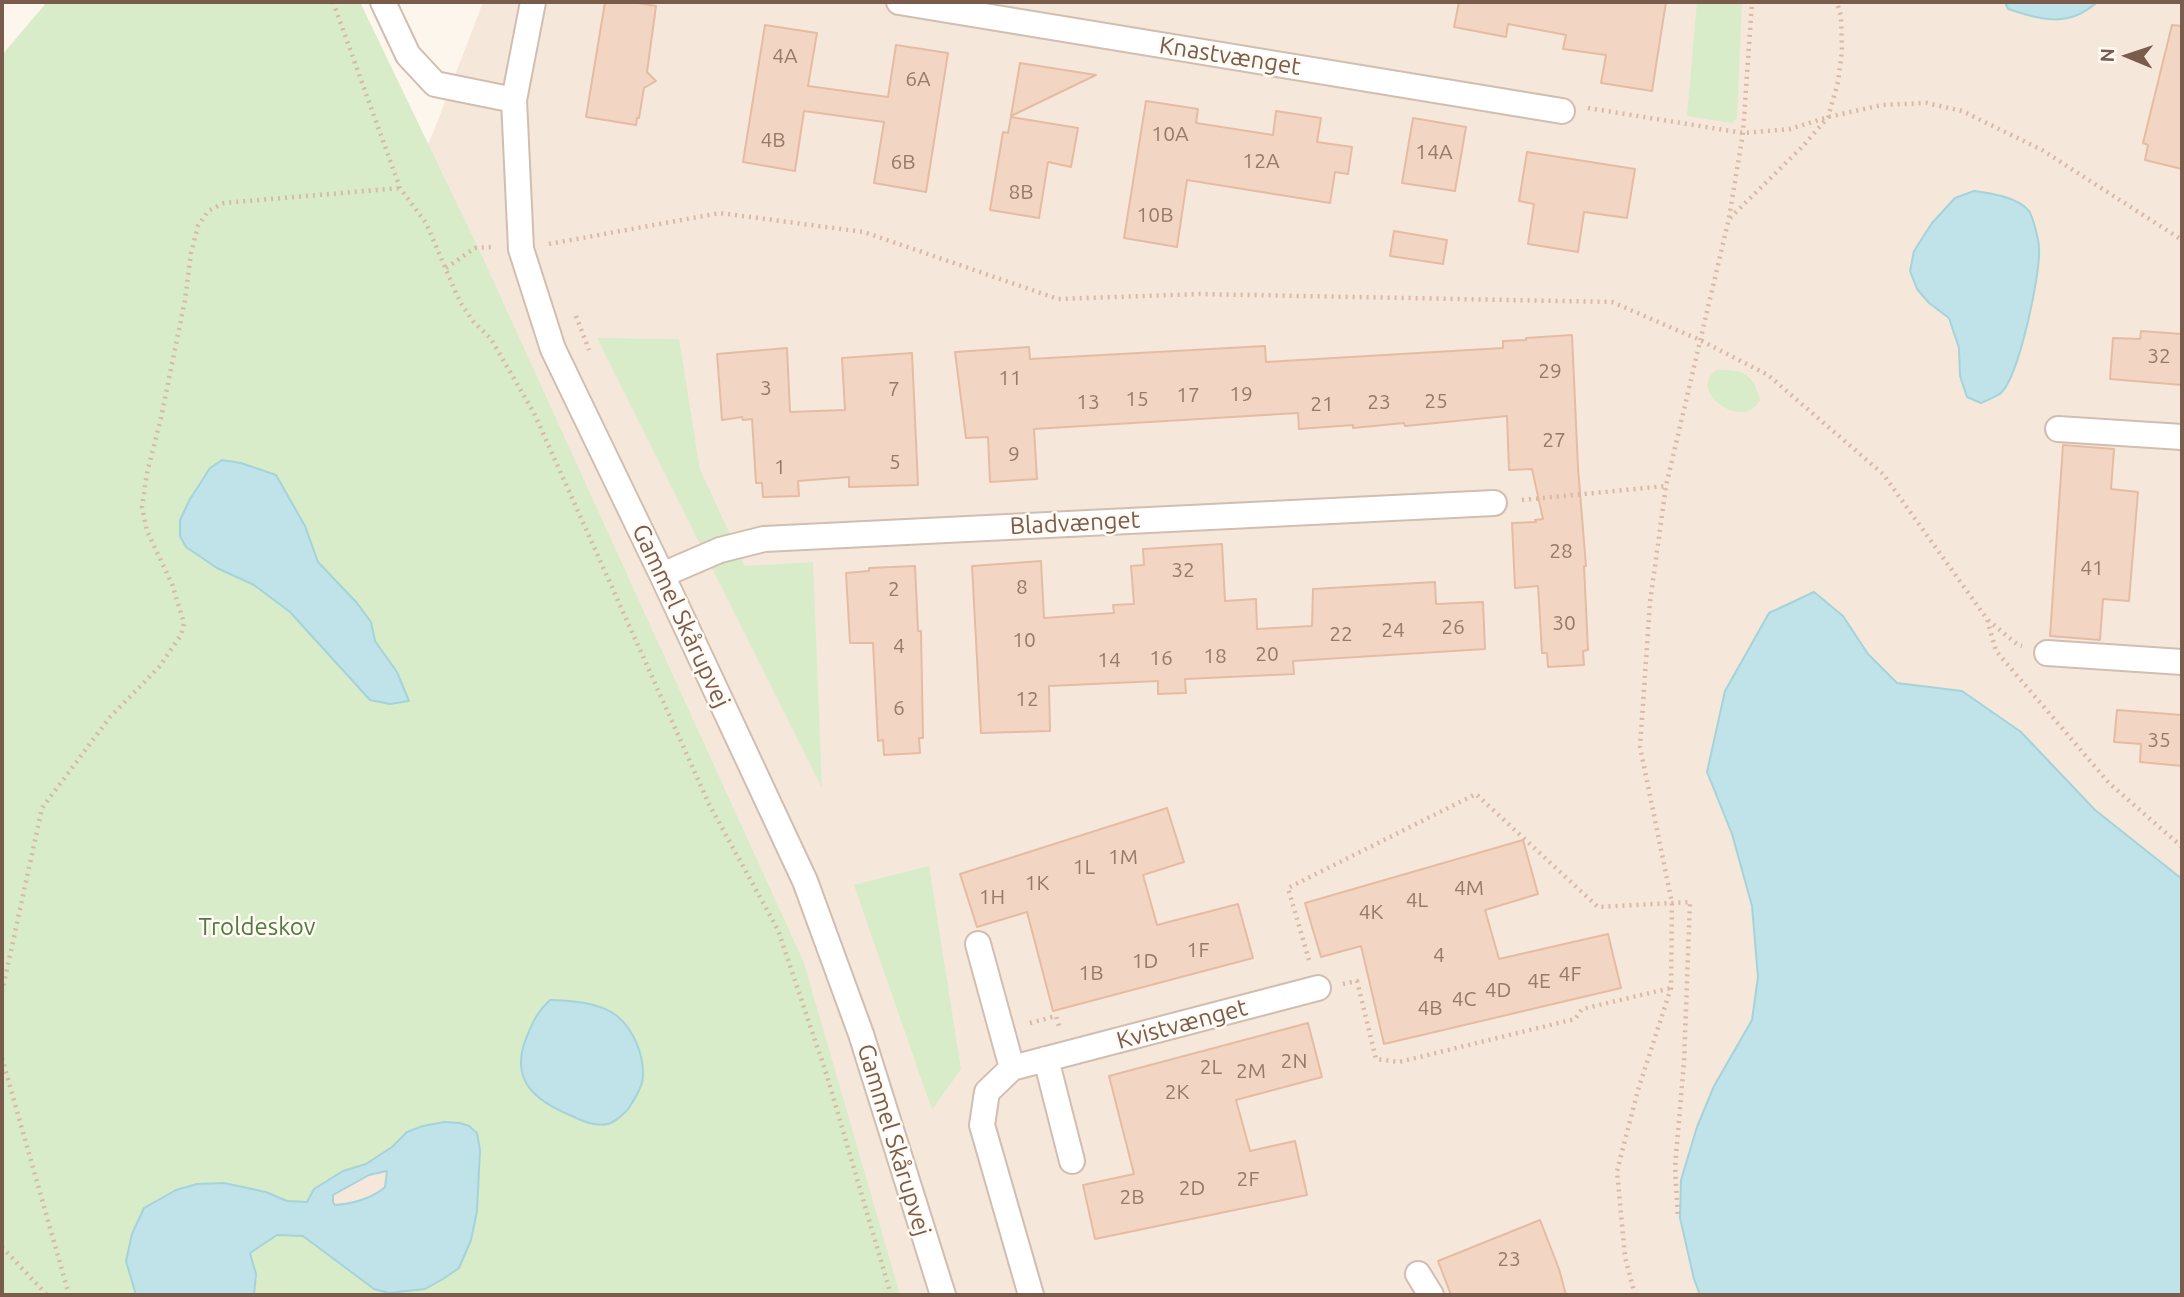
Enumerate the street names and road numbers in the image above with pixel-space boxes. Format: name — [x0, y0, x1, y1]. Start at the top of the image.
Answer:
street label: Knastvænget — [1157, 31, 1303, 81]
street label: Bladvænget — [1009, 505, 1141, 541]
street label: Gammel Skårupvej — [626, 520, 736, 712]
street label: Kvistvænget — [1113, 993, 1251, 1055]
street label: Gammel Skårupvej — [851, 1041, 937, 1239]

